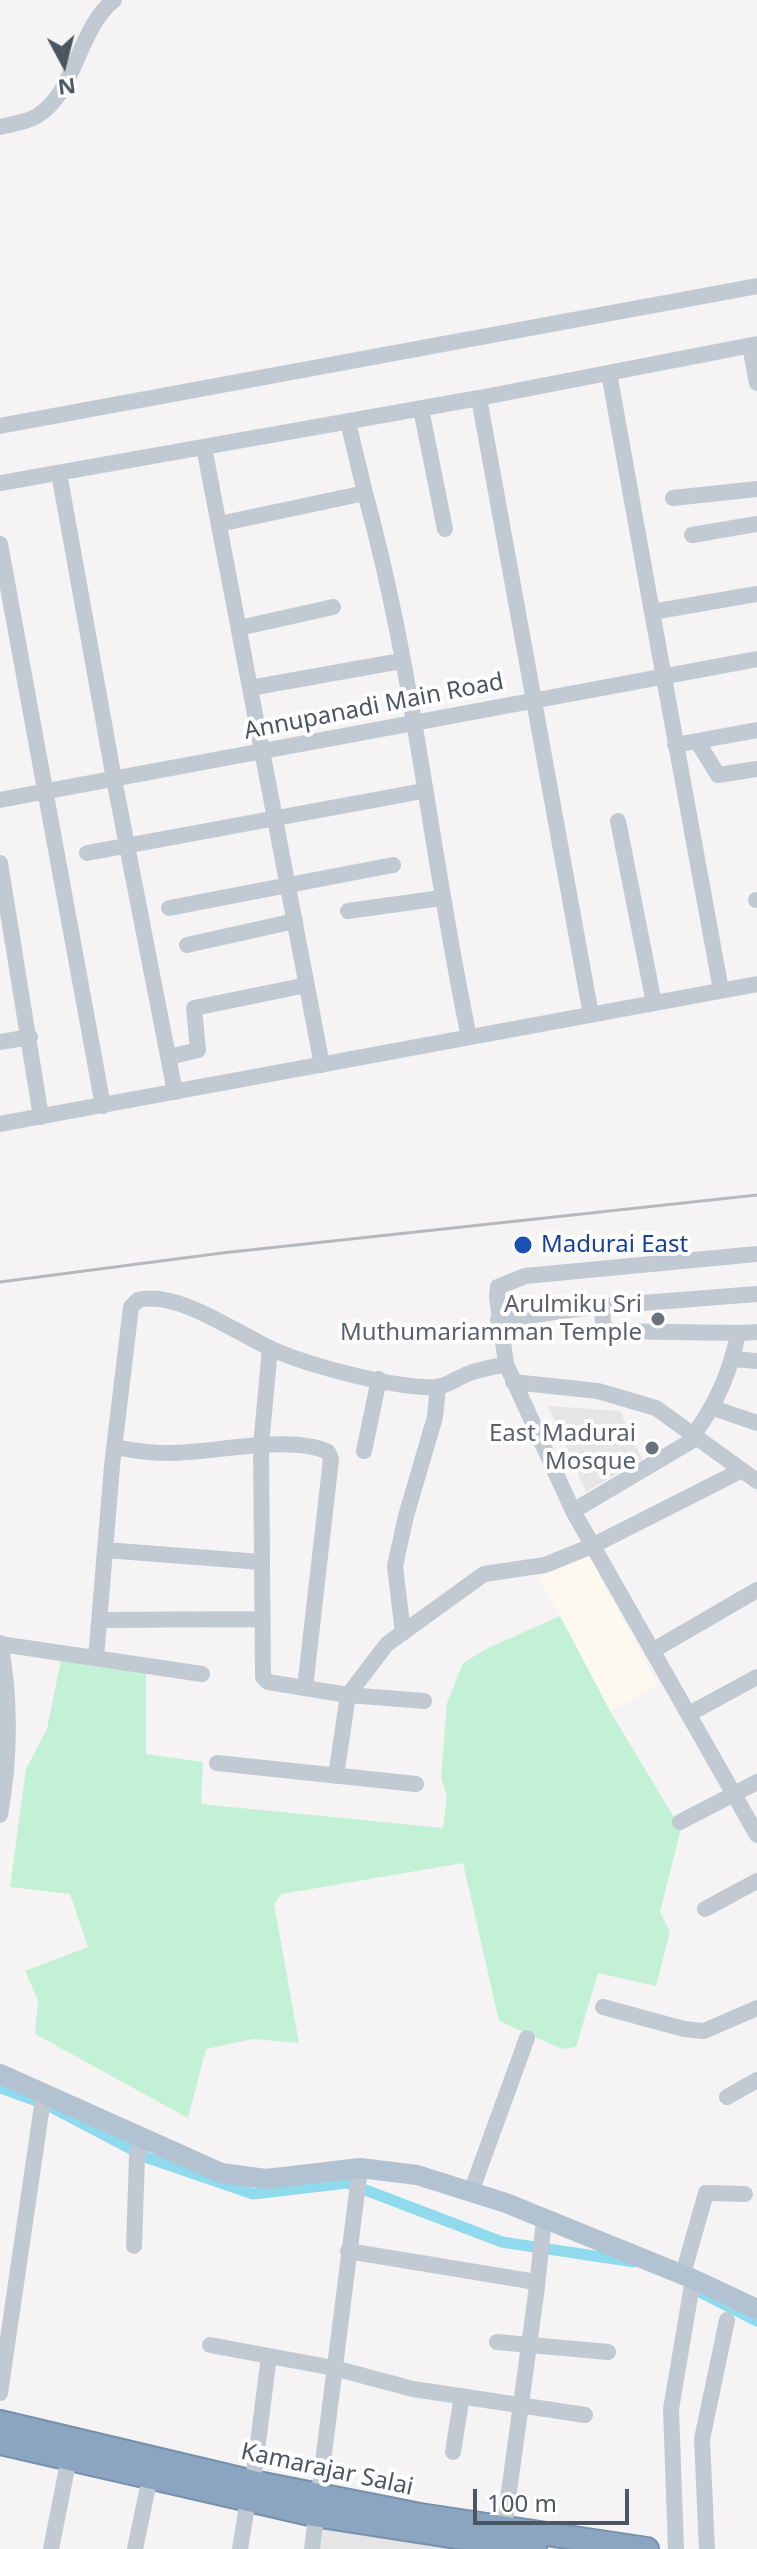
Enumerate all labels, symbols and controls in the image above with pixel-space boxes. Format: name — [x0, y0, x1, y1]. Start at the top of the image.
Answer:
north arrow — [24, 24, 104, 104]
text: N — [56, 72, 78, 104]
street label: Annupanadi Main Road — [242, 668, 506, 746]
place label: Madurai East — [541, 1231, 688, 1259]
marker: Madurai East — [512, 1234, 534, 1256]
place label: Arulmiku Sri Muthumariamman Temple — [340, 1291, 642, 1347]
marker: Arulmiku Sri Muthumariamman Temple — [649, 1310, 667, 1328]
place label: East Madurai Mosque — [489, 1420, 636, 1476]
marker: East Madurai Mosque — [643, 1439, 661, 1457]
street label: Kamarajar Salai — [238, 2438, 416, 2502]
scale bar — [477, 2473, 633, 2523]
text: 100 m — [487, 2486, 557, 2519]

